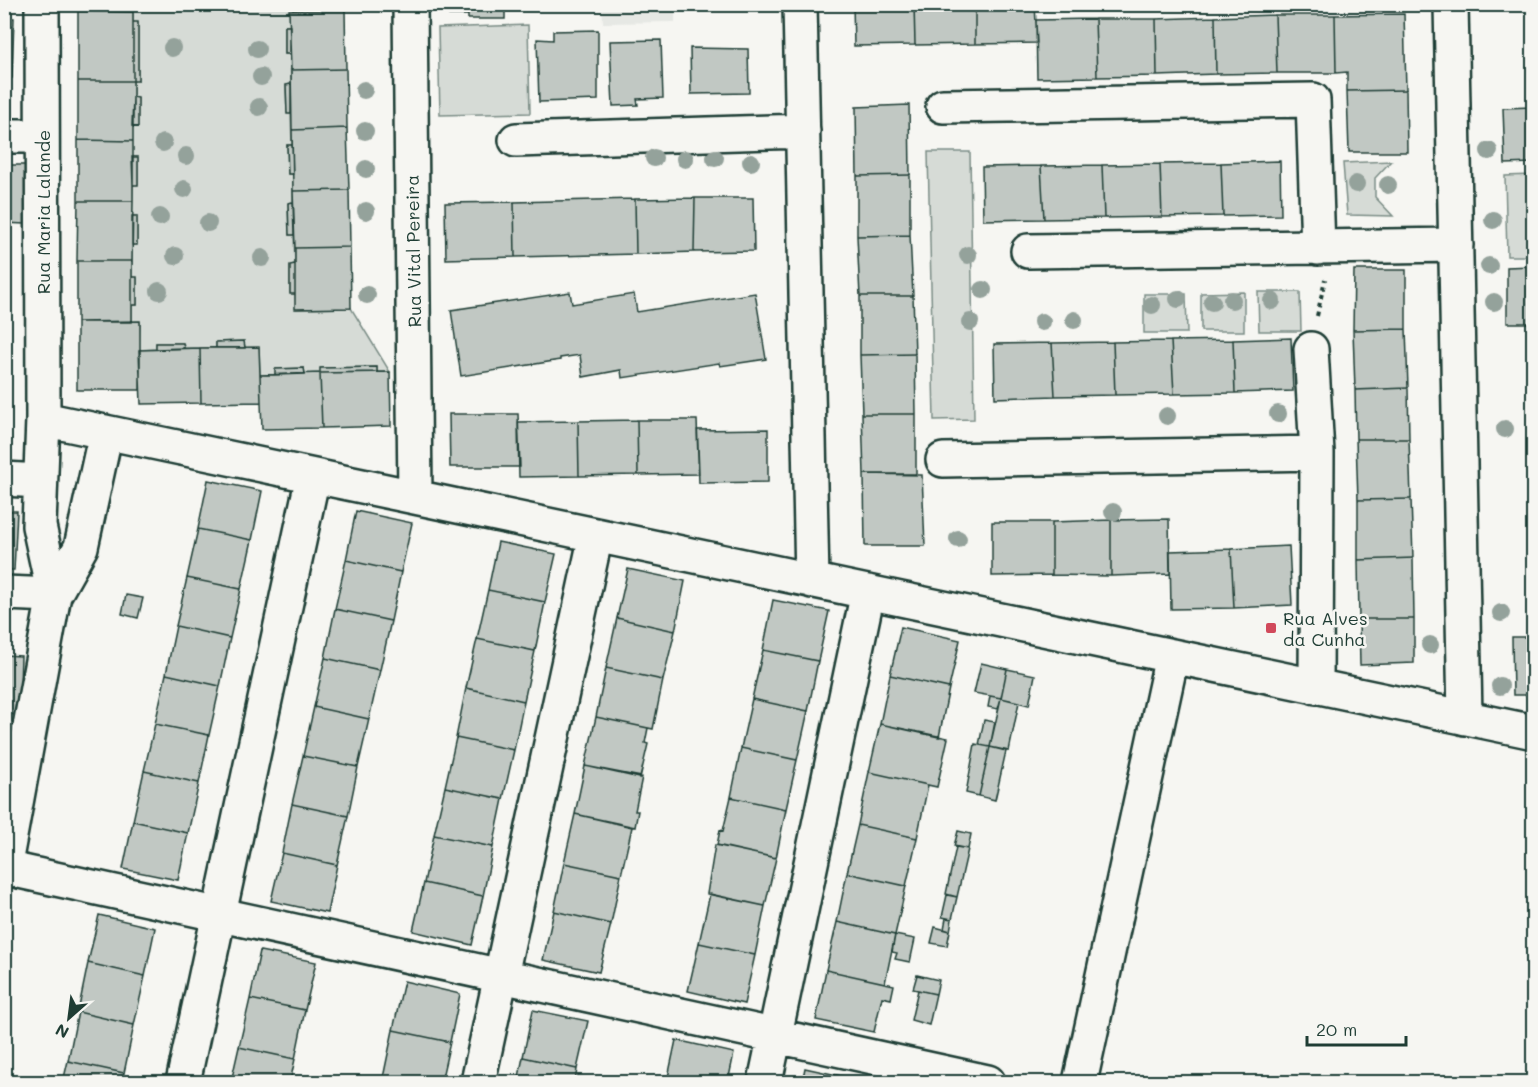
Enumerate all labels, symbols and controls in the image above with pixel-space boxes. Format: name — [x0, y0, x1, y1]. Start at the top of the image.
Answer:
street label: Rua Maria Lalande — [31, 130, 55, 294]
street label: Rua Vital Pereira — [400, 174, 426, 328]
place label: Rua Alves da Cunha — [1283, 606, 1368, 651]
marker: Rua Alves da Cunha — [1264, 621, 1278, 635]
north arrow — [39, 988, 99, 1048]
scale bar — [1307, 1009, 1406, 1047]
text: 20 m — [1316, 1017, 1357, 1041]
text: N — [51, 1020, 72, 1044]

